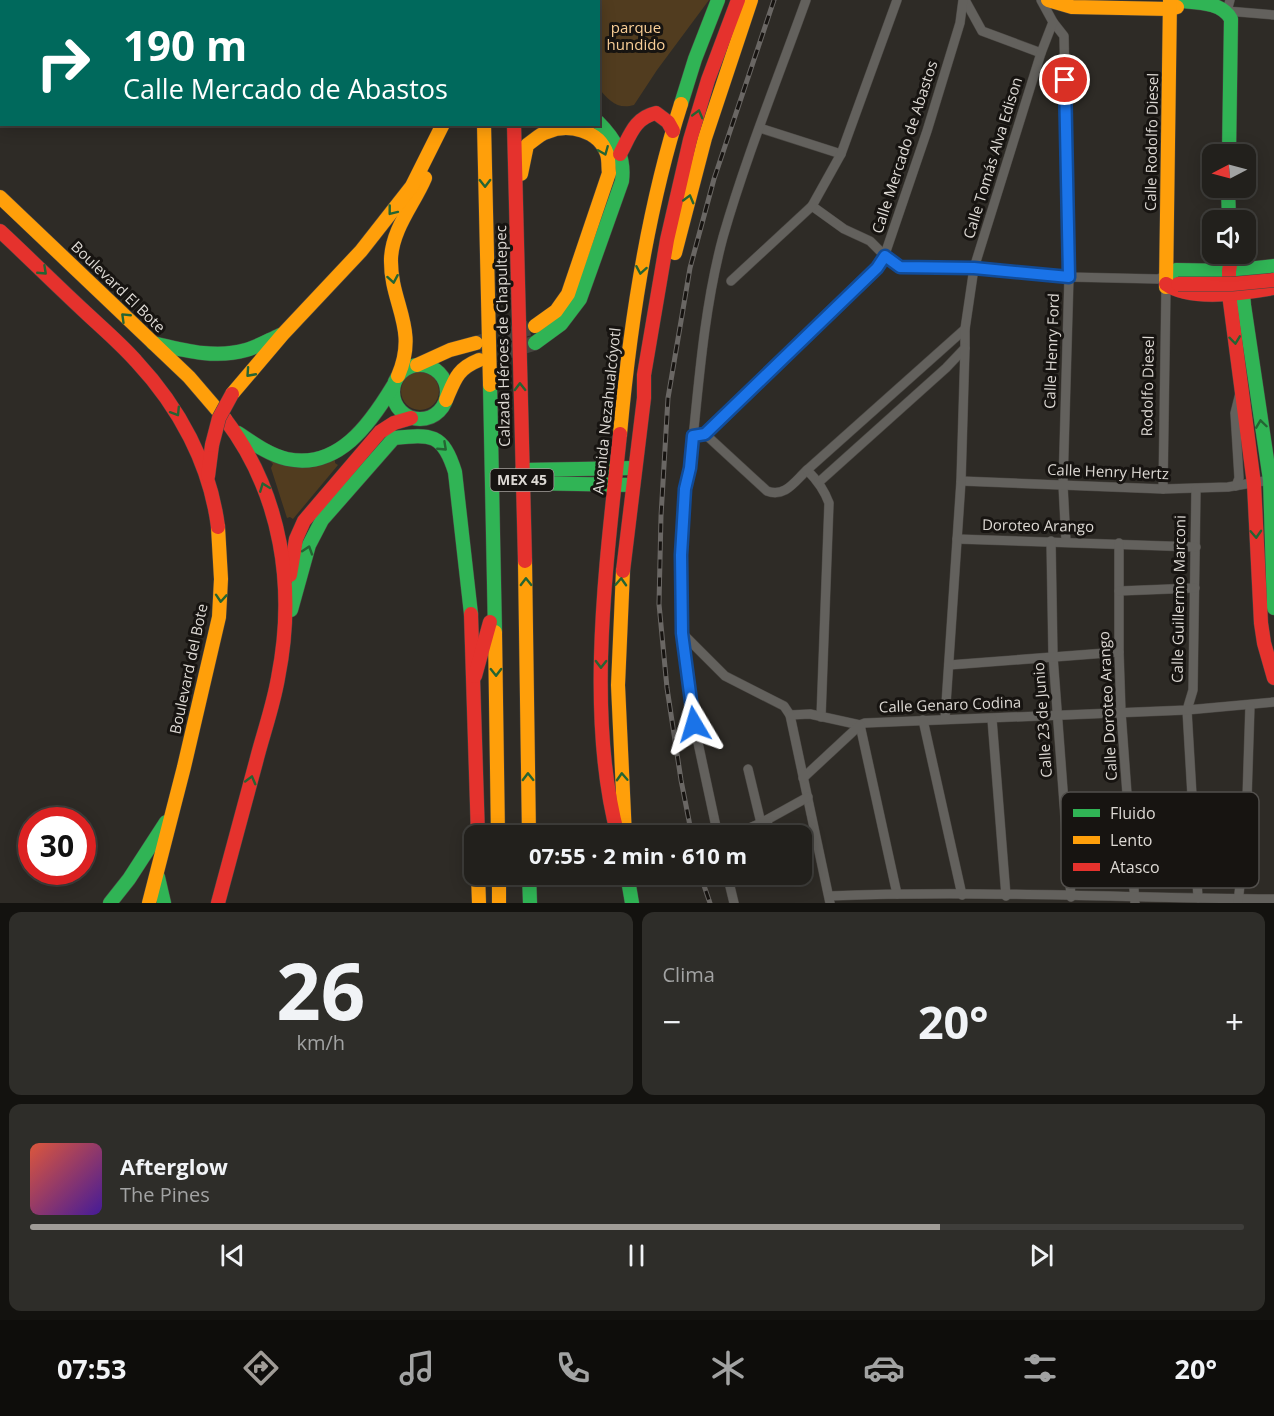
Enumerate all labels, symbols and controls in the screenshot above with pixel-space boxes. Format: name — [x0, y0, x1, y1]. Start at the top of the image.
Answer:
text: 190 m — [123, 16, 247, 73]
park label: parque hundido — [607, 17, 665, 54]
icon: right — [24, 24, 102, 102]
pin — [1039, 54, 1090, 105]
street label: Calle Mercado de Abastos — [867, 58, 941, 236]
icon: arrive — [1048, 63, 1081, 96]
text: Calle Mercado de Abastos — [123, 70, 448, 107]
street label: Calle Rodolfo Diesel — [1140, 73, 1162, 211]
street label: Calle Tomás Alva Edison — [958, 74, 1026, 241]
one-way arrow — [690, 110, 703, 120]
north arrow — [1202, 144, 1256, 198]
map controls — [1202, 144, 1256, 264]
one-way arrow — [597, 145, 609, 156]
one-way arrow — [479, 178, 492, 187]
one-way arrow — [682, 194, 694, 204]
one-way arrow — [389, 204, 400, 215]
button: sound — [1202, 210, 1256, 264]
street label: Calzada Héroes de Chapultepec — [490, 225, 514, 447]
street label: Boulevard El Bote — [67, 236, 170, 336]
one-way arrow — [36, 264, 46, 275]
one-way arrow — [635, 264, 648, 274]
one-way arrow — [387, 275, 399, 284]
street label: Calle Henry Ford — [1039, 293, 1063, 409]
one-way arrow — [121, 313, 132, 324]
street label: Avenida Nezahualcóyotl — [587, 327, 625, 495]
street label: Rodolfo Diesel — [1136, 335, 1158, 436]
one-way arrow — [1229, 336, 1241, 345]
one-way arrow — [246, 366, 257, 377]
one-way arrow — [514, 383, 526, 392]
one-way arrow — [169, 406, 181, 416]
one-way arrow — [1256, 420, 1268, 429]
one-way arrow — [436, 440, 446, 451]
street label: Calle Henry Hertz — [1047, 459, 1169, 483]
road number: MEX 45 — [490, 469, 554, 491]
one-way arrow — [259, 482, 271, 493]
street label: Doroteo Arango — [982, 514, 1094, 536]
street label: Calle Guillermo Marconi — [1167, 515, 1189, 683]
one-way arrow — [1250, 530, 1263, 539]
one-way arrow — [301, 545, 314, 556]
one-way arrow — [519, 578, 532, 587]
one-way arrow — [615, 578, 628, 587]
one-way arrow — [214, 594, 227, 603]
street label: Boulevard del Bote — [164, 602, 212, 736]
street label: Calle Doroteo Arango — [1093, 631, 1121, 781]
one-way arrow — [594, 659, 607, 668]
street label: Calle 23 de Junio — [1028, 662, 1056, 778]
one-way arrow — [490, 667, 502, 676]
position arrow — [662, 692, 726, 756]
street label: Calle Genaro Codina — [878, 692, 1022, 716]
one-way arrow — [522, 773, 534, 782]
one-way arrow — [615, 773, 628, 782]
one-way arrow — [244, 775, 257, 785]
legend — [1061, 792, 1259, 888]
text: Fluido — [1110, 802, 1156, 824]
speed limit sign: 30 — [18, 807, 96, 885]
text: Lento — [1110, 829, 1152, 851]
text: 07:55 · 2 min · 610 m — [529, 840, 747, 870]
text: Atasco — [1110, 856, 1160, 878]
text: 26 — [276, 937, 365, 1043]
text: Clima — [663, 961, 715, 988]
text: 20° — [918, 991, 989, 1052]
text: − — [663, 999, 681, 1044]
text: + — [1225, 999, 1244, 1044]
text: km/h — [296, 1029, 345, 1056]
text: Afterglow — [120, 1151, 228, 1181]
text: The Pines — [120, 1181, 210, 1208]
icon: previous — [216, 1239, 249, 1272]
icon: pause — [620, 1239, 653, 1272]
icon: next — [1025, 1239, 1058, 1272]
icon: directions — [240, 1347, 282, 1389]
icon: music — [396, 1347, 438, 1389]
icon: phone — [552, 1347, 594, 1389]
icon: climate — [707, 1347, 749, 1389]
icon: car — [863, 1347, 905, 1389]
icon: filters — [1019, 1347, 1061, 1389]
text: 07:53 — [57, 1350, 126, 1387]
text: 20° — [1175, 1350, 1217, 1387]

